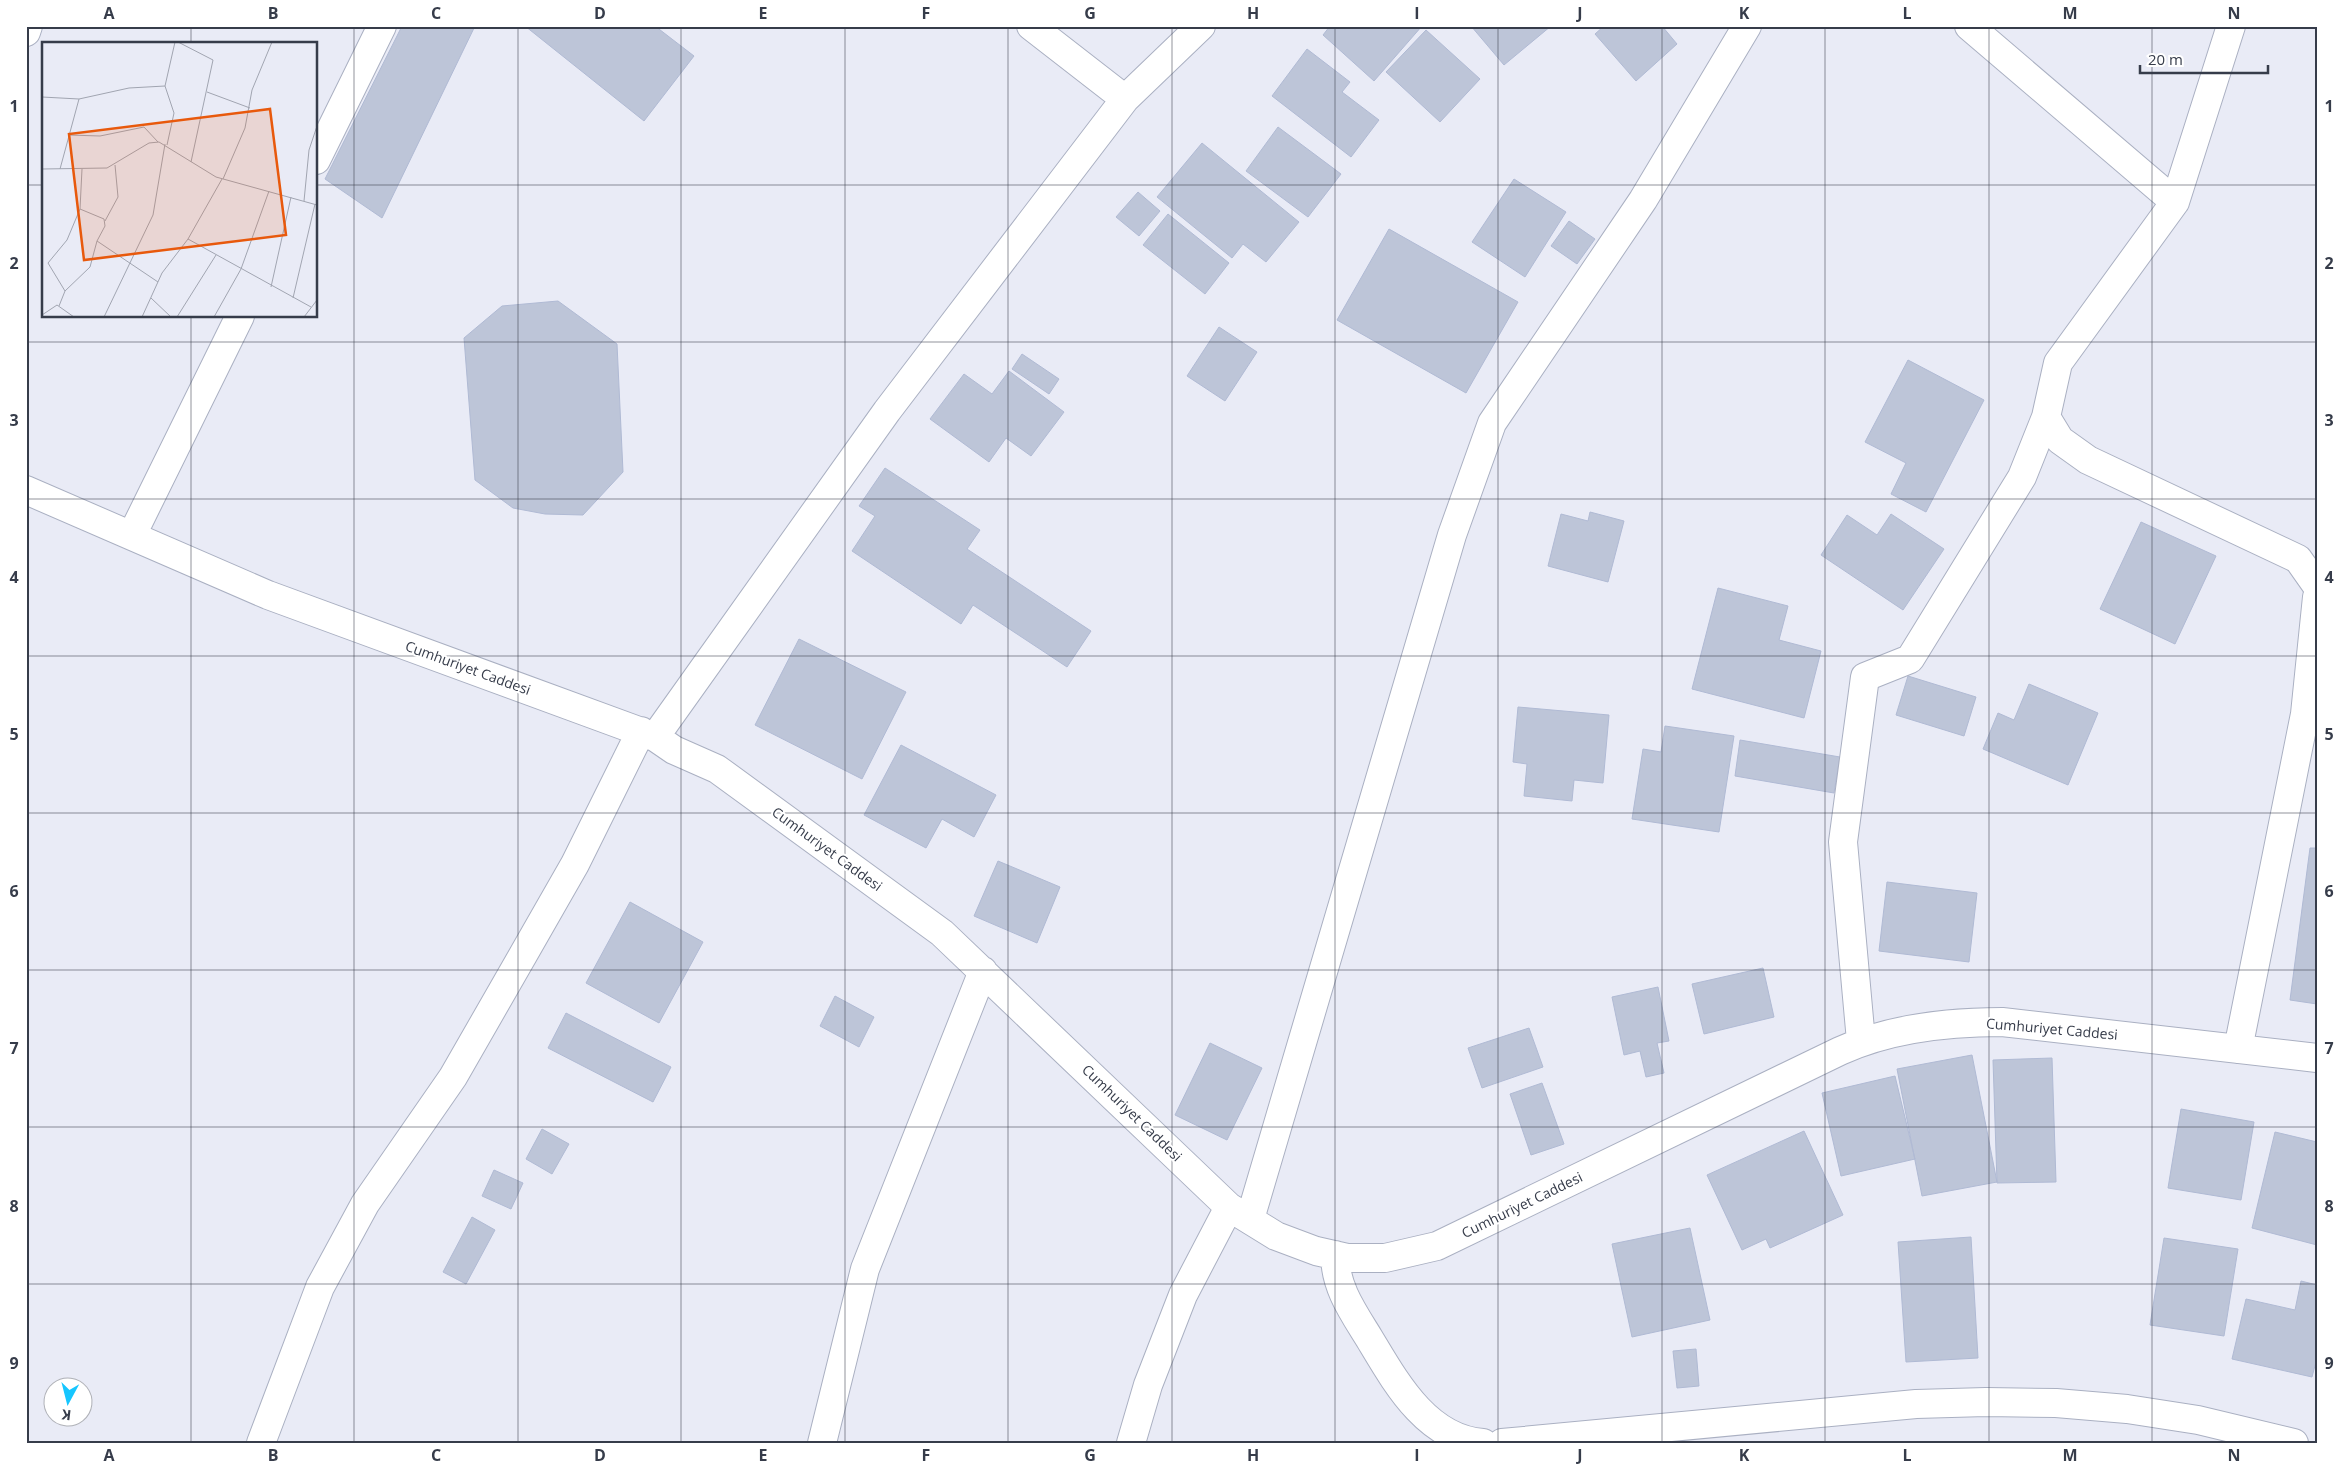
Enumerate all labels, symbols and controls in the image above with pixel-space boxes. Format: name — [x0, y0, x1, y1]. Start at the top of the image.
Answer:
text: A — [103, 2, 115, 24]
text: B — [268, 2, 278, 24]
text: C — [431, 2, 441, 24]
text: D — [594, 2, 606, 24]
text: E — [759, 2, 768, 24]
text: F — [922, 2, 930, 24]
text: G — [1084, 2, 1096, 24]
text: H — [1247, 2, 1259, 24]
text: I — [1414, 2, 1420, 24]
text: J — [1575, 2, 1583, 24]
text: K — [1739, 2, 1750, 24]
text: L — [1902, 2, 1912, 24]
text: M — [2062, 2, 2078, 24]
text: N — [2227, 2, 2241, 24]
inset map — [42, 42, 318, 318]
scale bar — [2140, 42, 2268, 74]
text: 20 m — [2148, 49, 2183, 69]
text: 1 — [9, 95, 19, 117]
text: 1 — [2324, 95, 2334, 117]
text: 2 — [9, 252, 19, 274]
text: 2 — [2324, 252, 2334, 274]
text: 3 — [9, 409, 19, 431]
text: 3 — [2324, 409, 2334, 431]
text: 4 — [9, 566, 19, 588]
text: 4 — [2324, 566, 2334, 588]
street label: Cumhuriyet Caddesi — [403, 636, 533, 699]
text: 5 — [9, 723, 19, 745]
text: 5 — [2324, 723, 2334, 745]
street label: Cumhuriyet Caddesi — [768, 802, 886, 895]
text: 6 — [9, 880, 19, 902]
text: 6 — [2324, 880, 2334, 902]
street label: Cumhuriyet Caddesi — [1985, 1013, 2119, 1044]
text: 7 — [9, 1037, 19, 1059]
text: 7 — [2324, 1037, 2334, 1059]
street label: Cumhuriyet Caddesi — [1078, 1060, 1186, 1165]
street label: Cumhuriyet Caddesi — [1458, 1167, 1585, 1242]
text: 8 — [9, 1195, 19, 1217]
text: 8 — [2324, 1195, 2334, 1217]
text: 9 — [9, 1352, 19, 1374]
text: 9 — [2324, 1352, 2334, 1374]
north arrow — [42, 1376, 92, 1426]
text: K — [60, 1405, 72, 1425]
text: A — [103, 1444, 115, 1466]
text: B — [268, 1444, 278, 1466]
text: C — [431, 1444, 441, 1466]
text: D — [594, 1444, 606, 1466]
text: E — [759, 1444, 768, 1466]
text: F — [922, 1444, 930, 1466]
text: G — [1084, 1444, 1096, 1466]
text: H — [1247, 1444, 1259, 1466]
text: I — [1414, 1444, 1420, 1466]
text: J — [1575, 1444, 1583, 1466]
text: K — [1739, 1444, 1750, 1466]
text: L — [1902, 1444, 1912, 1466]
text: M — [2062, 1444, 2078, 1466]
text: N — [2227, 1444, 2241, 1466]

